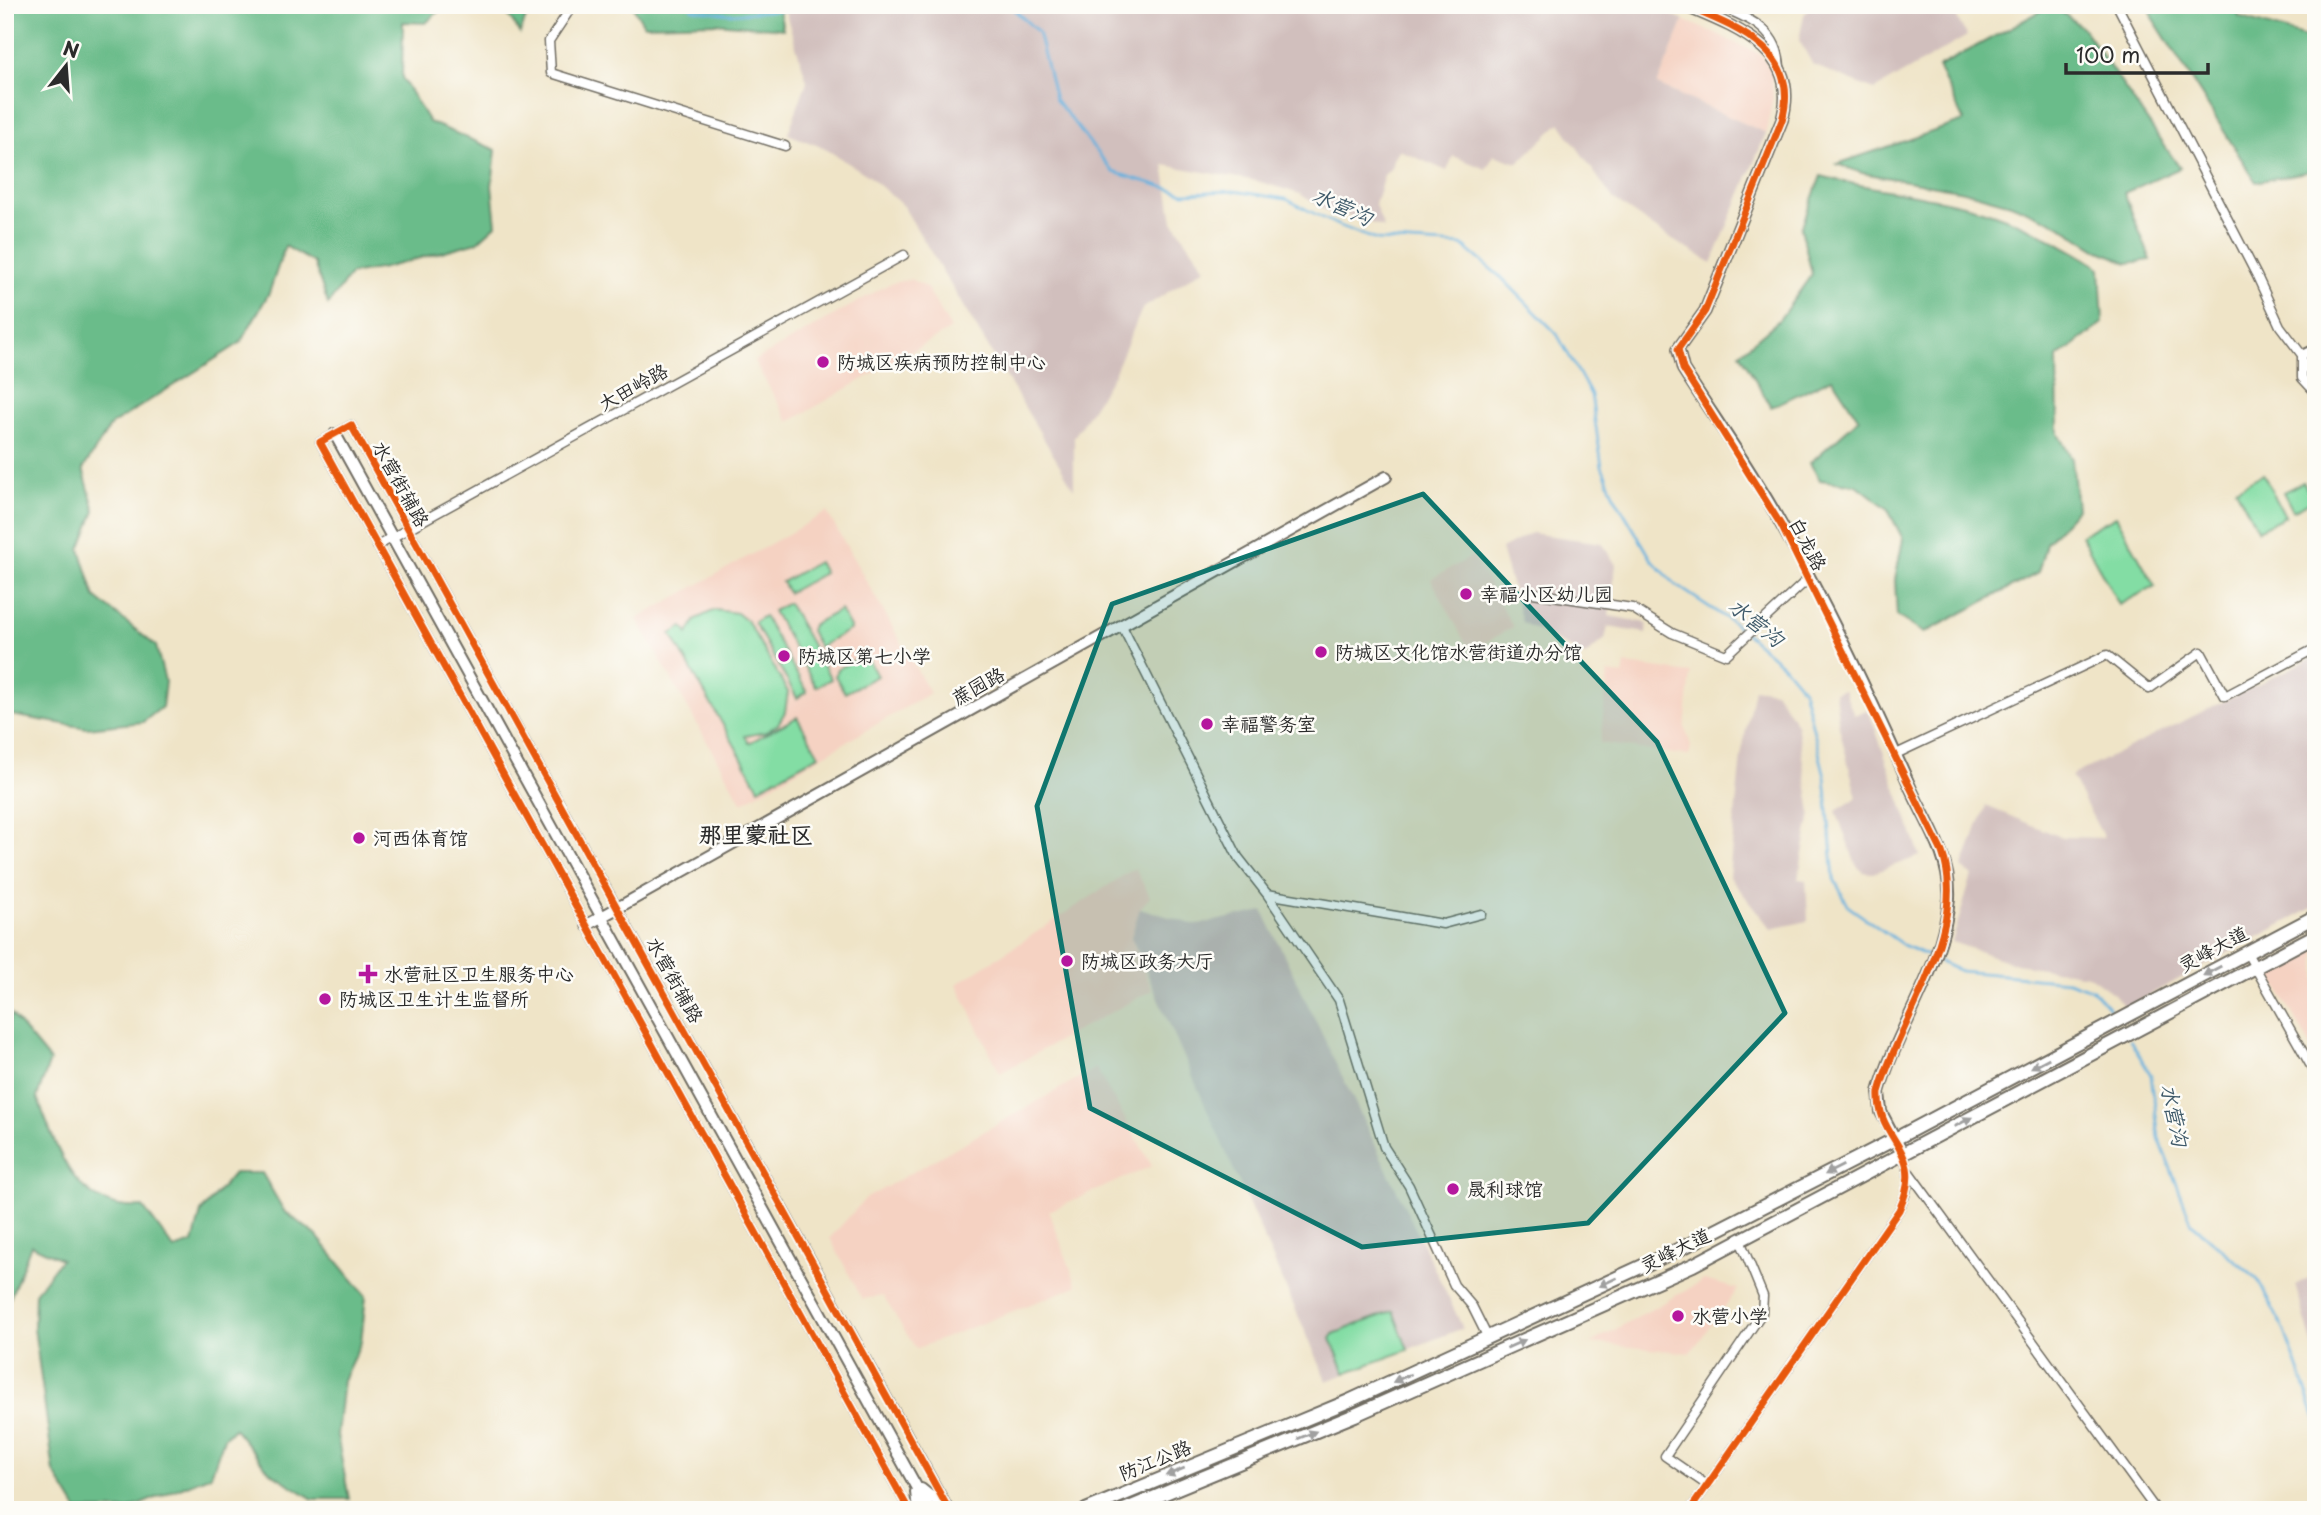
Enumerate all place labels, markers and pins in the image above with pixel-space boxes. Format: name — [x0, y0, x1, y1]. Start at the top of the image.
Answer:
place label: 防城区疾病预防控制中心 — [837, 347, 1046, 375]
marker: 防城区疾病预防控制中心 — [815, 354, 831, 370]
place label: 幸福小区幼儿园 — [1480, 579, 1613, 607]
marker: 幸福小区幼儿园 — [1458, 586, 1474, 602]
place label: 防城区文化馆水营街道办分馆 — [1335, 637, 1582, 665]
place label: 防城区第七小学 — [798, 641, 931, 669]
marker: 防城区文化馆水营街道办分馆 — [1313, 644, 1329, 660]
marker: 防城区第七小学 — [776, 648, 792, 664]
place label: 幸福警务室 — [1221, 709, 1316, 737]
marker: 幸福警务室 — [1199, 716, 1215, 732]
place label: 河西体育馆 — [373, 823, 468, 851]
marker: 河西体育馆 — [351, 830, 367, 846]
place label: 防城区政务大厅 — [1081, 946, 1214, 974]
marker: 防城区政务大厅 — [1059, 953, 1075, 969]
place label: 水营社区卫生服务中心 — [384, 959, 574, 987]
marker: 水营社区卫生服务中心 — [358, 964, 378, 984]
place label: 防城区卫生计生监督所 — [339, 984, 529, 1012]
marker: 防城区卫生计生监督所 — [317, 991, 333, 1007]
place label: 晟利球馆 — [1467, 1174, 1543, 1202]
marker: 晟利球馆 — [1445, 1181, 1461, 1197]
place label: 水营小学 — [1692, 1301, 1768, 1329]
marker: 水营小学 — [1670, 1308, 1686, 1324]

